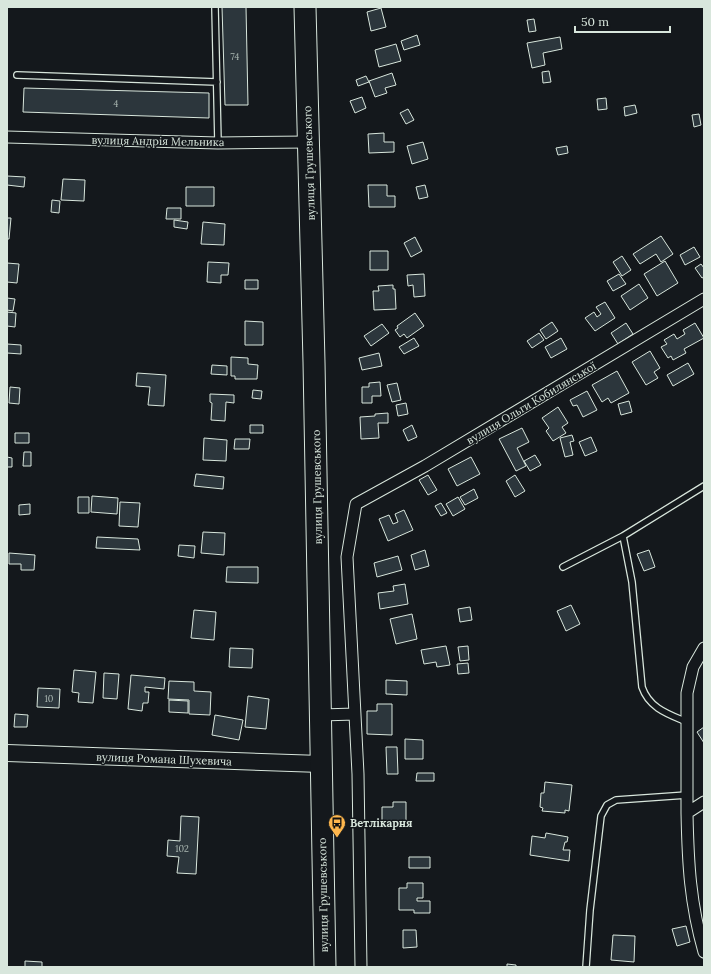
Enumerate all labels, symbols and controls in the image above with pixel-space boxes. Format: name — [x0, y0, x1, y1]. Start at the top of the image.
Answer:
scale bar — [575, 8, 670, 34]
text: 50 m — [581, 14, 609, 29]
house number: 74 — [231, 51, 240, 62]
house number: 4 — [114, 98, 119, 109]
street label: вулиця Грушевського — [300, 105, 318, 221]
street label: вулиця Андрія Мельника — [91, 133, 225, 149]
street label: вулиця Ольги Кобилянської — [464, 358, 599, 447]
street label: вулиця Грушевського — [309, 430, 325, 544]
house number: 10 — [45, 693, 54, 704]
street label: вулиця Романа Шухевича — [96, 750, 232, 768]
bus stop icon: Ветлікарня — [327, 813, 347, 838]
place label: Ветлікарня — [350, 816, 413, 830]
street label: вулиця Грушевського — [315, 838, 331, 952]
house number: 102 — [175, 843, 189, 854]

